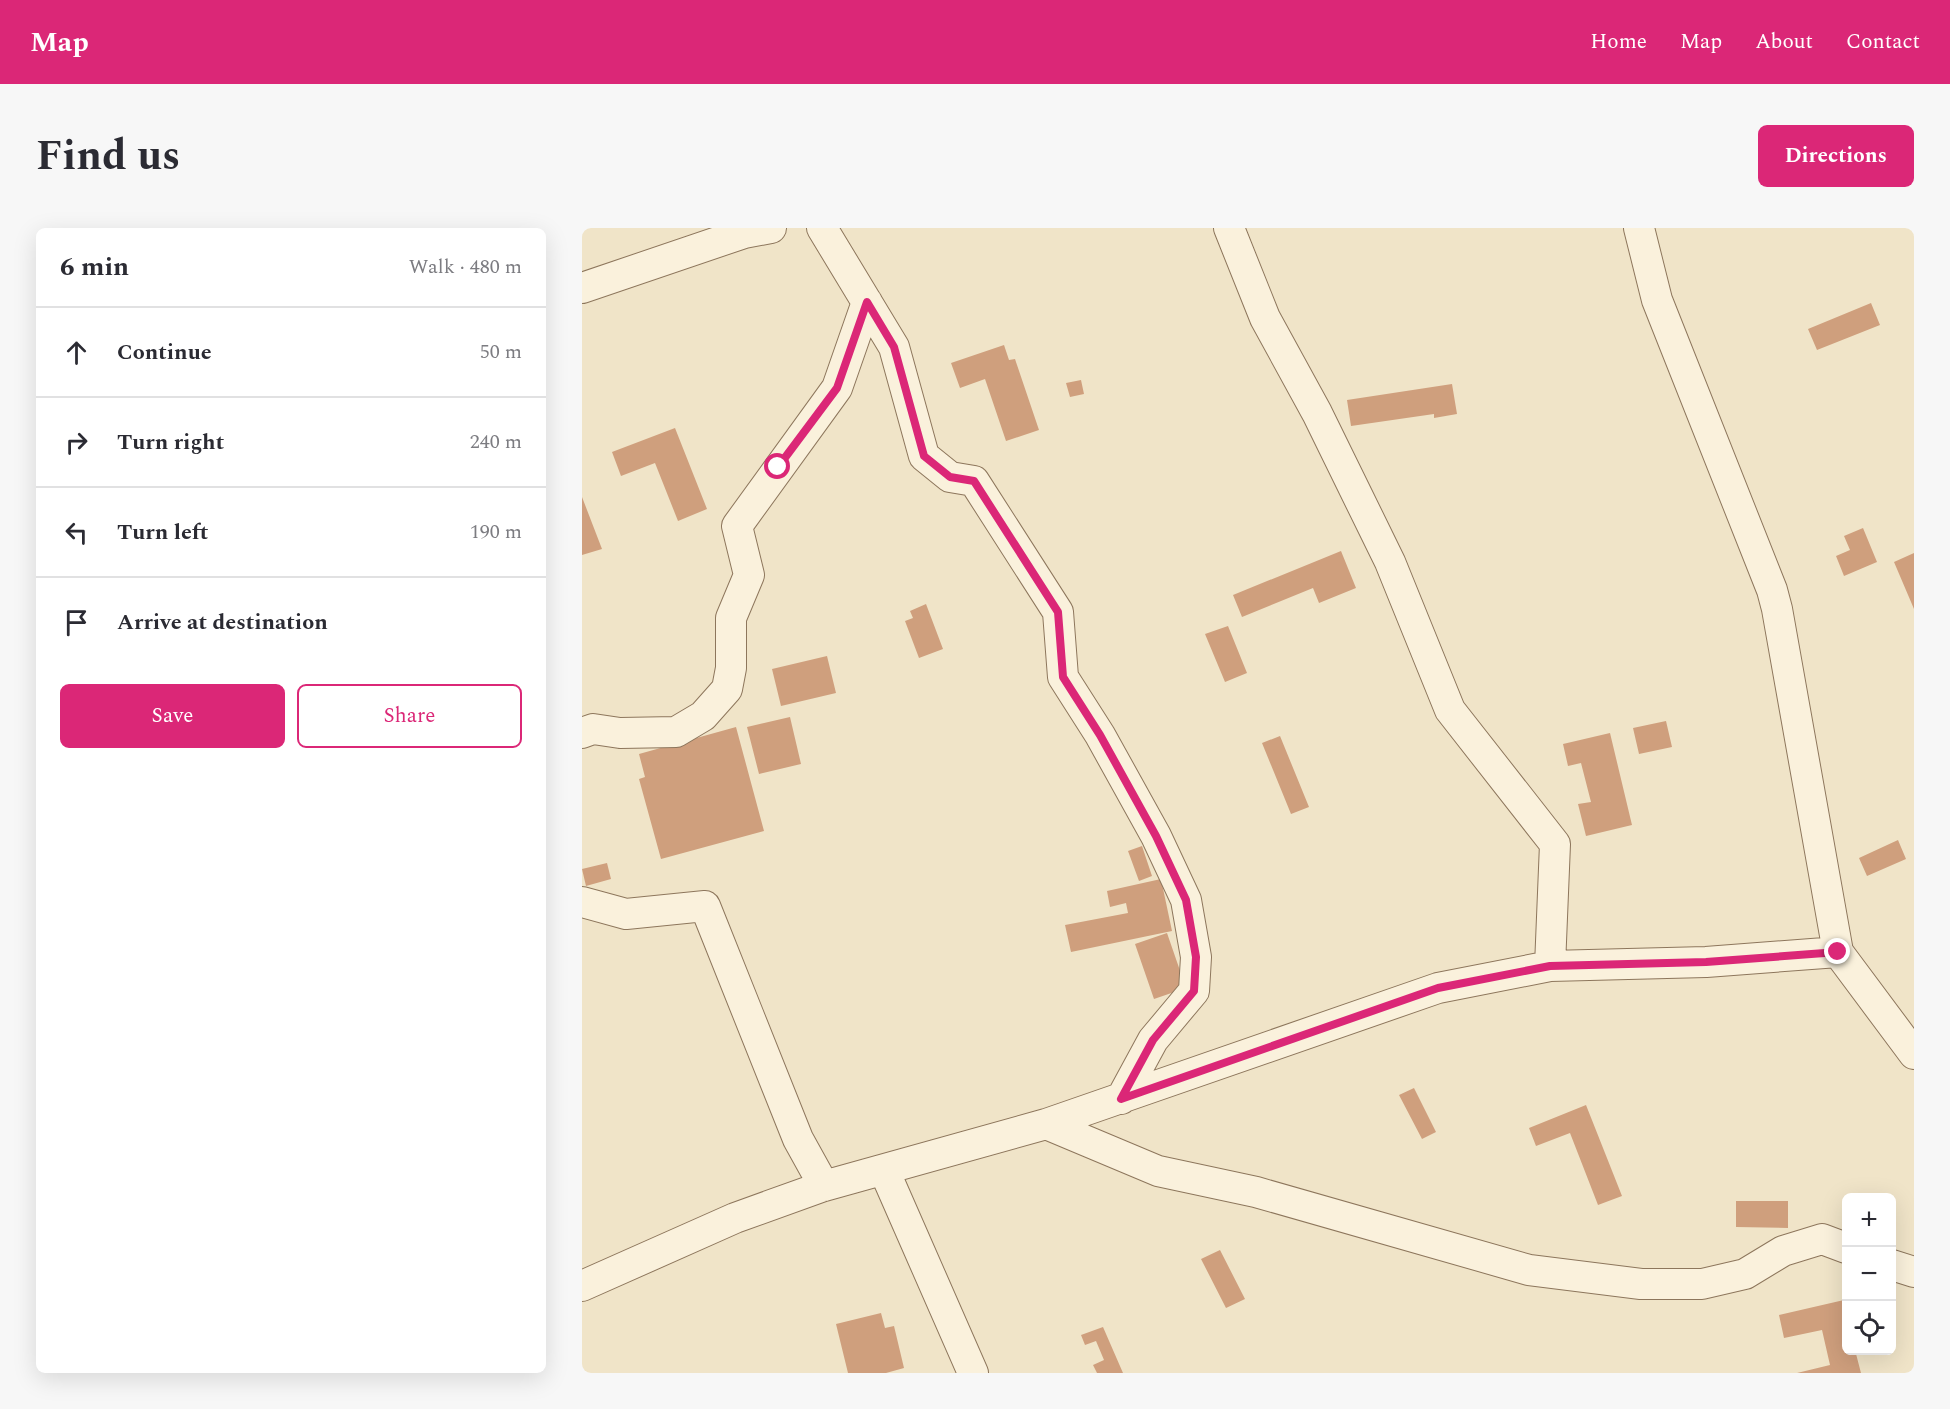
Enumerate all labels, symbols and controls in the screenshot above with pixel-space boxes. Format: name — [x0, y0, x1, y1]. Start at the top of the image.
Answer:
text: Map — [30, 21, 89, 64]
text: Home — [1590, 26, 1647, 58]
text: Map — [1680, 26, 1722, 58]
text: About — [1755, 26, 1813, 58]
text: Contact — [1846, 26, 1920, 58]
text: Find us — [36, 125, 180, 188]
button: Directions — [1758, 125, 1914, 187]
text: 6 min — [60, 247, 129, 287]
text: Walk · 480 m — [409, 252, 522, 282]
icon: ahead — [60, 336, 93, 369]
text: Continue — [117, 336, 212, 369]
text: 50 m — [480, 337, 522, 367]
icon: right — [60, 426, 93, 459]
text: Turn right — [117, 426, 224, 459]
text: 240 m — [470, 427, 522, 457]
route start — [764, 453, 790, 479]
icon: left — [60, 516, 93, 549]
text: Turn left — [117, 516, 209, 549]
text: 190 m — [470, 517, 522, 547]
icon: arrive — [60, 606, 93, 639]
text: Arrive at destination — [117, 606, 328, 639]
button: Save — [60, 684, 285, 748]
button: Share — [297, 684, 522, 748]
route end — [1824, 938, 1850, 964]
map controls — [1842, 1193, 1896, 1355]
button: + — [1842, 1193, 1896, 1247]
button: − — [1842, 1247, 1896, 1301]
button: locate — [1842, 1301, 1896, 1355]

